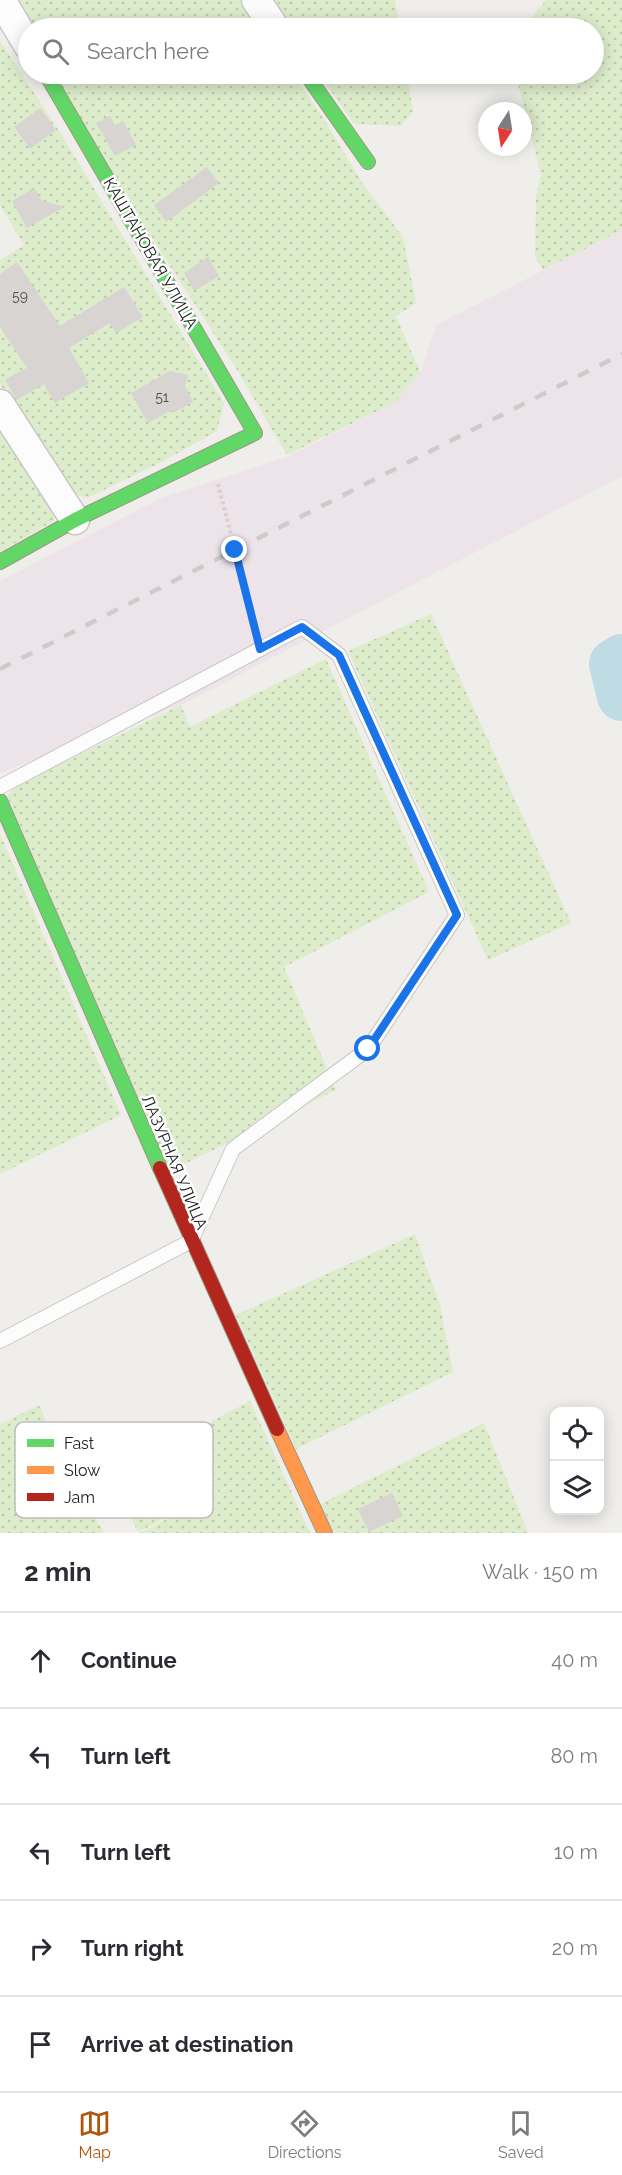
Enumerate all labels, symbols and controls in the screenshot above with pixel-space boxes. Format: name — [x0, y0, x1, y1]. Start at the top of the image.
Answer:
search box — [18, 18, 604, 84]
icon: search — [39, 35, 72, 68]
text: Search here — [87, 38, 209, 64]
north arrow — [478, 102, 532, 156]
street label: КАШТАНОВАЯ УЛИЦА — [100, 174, 202, 332]
house number: 59 — [12, 288, 28, 304]
house number: 51 — [155, 389, 169, 405]
route end — [221, 536, 247, 562]
route start — [354, 1035, 380, 1061]
street label: ЛАЗУРНАЯ УЛИЦА — [138, 1092, 211, 1232]
map controls — [550, 1407, 604, 1515]
button: locate — [550, 1407, 604, 1461]
legend — [15, 1422, 213, 1518]
text: Fast — [64, 1434, 95, 1453]
text: Slow — [64, 1461, 100, 1480]
button: layers — [550, 1461, 604, 1515]
text: Jam — [64, 1488, 95, 1507]
text: 2 min — [24, 1557, 91, 1587]
text: Walk · 150 m — [482, 1560, 598, 1584]
icon: ahead — [24, 1644, 57, 1677]
text: Continue — [81, 1647, 177, 1673]
text: 40 m — [551, 1648, 598, 1672]
icon: left — [24, 1740, 57, 1773]
text: Turn left — [81, 1743, 171, 1769]
text: 80 m — [550, 1744, 598, 1768]
icon: left — [24, 1836, 57, 1869]
text: Turn left — [81, 1839, 171, 1865]
text: 10 m — [554, 1840, 598, 1864]
icon: right — [24, 1932, 57, 1965]
text: Turn right — [81, 1935, 184, 1961]
text: 20 m — [552, 1936, 598, 1960]
icon: arrive — [24, 2028, 57, 2061]
text: Arrive at destination — [81, 2031, 294, 2057]
tab: Map — [78, 2107, 111, 2162]
tab: Directions — [268, 2107, 342, 2162]
tab: Saved — [498, 2107, 544, 2162]

